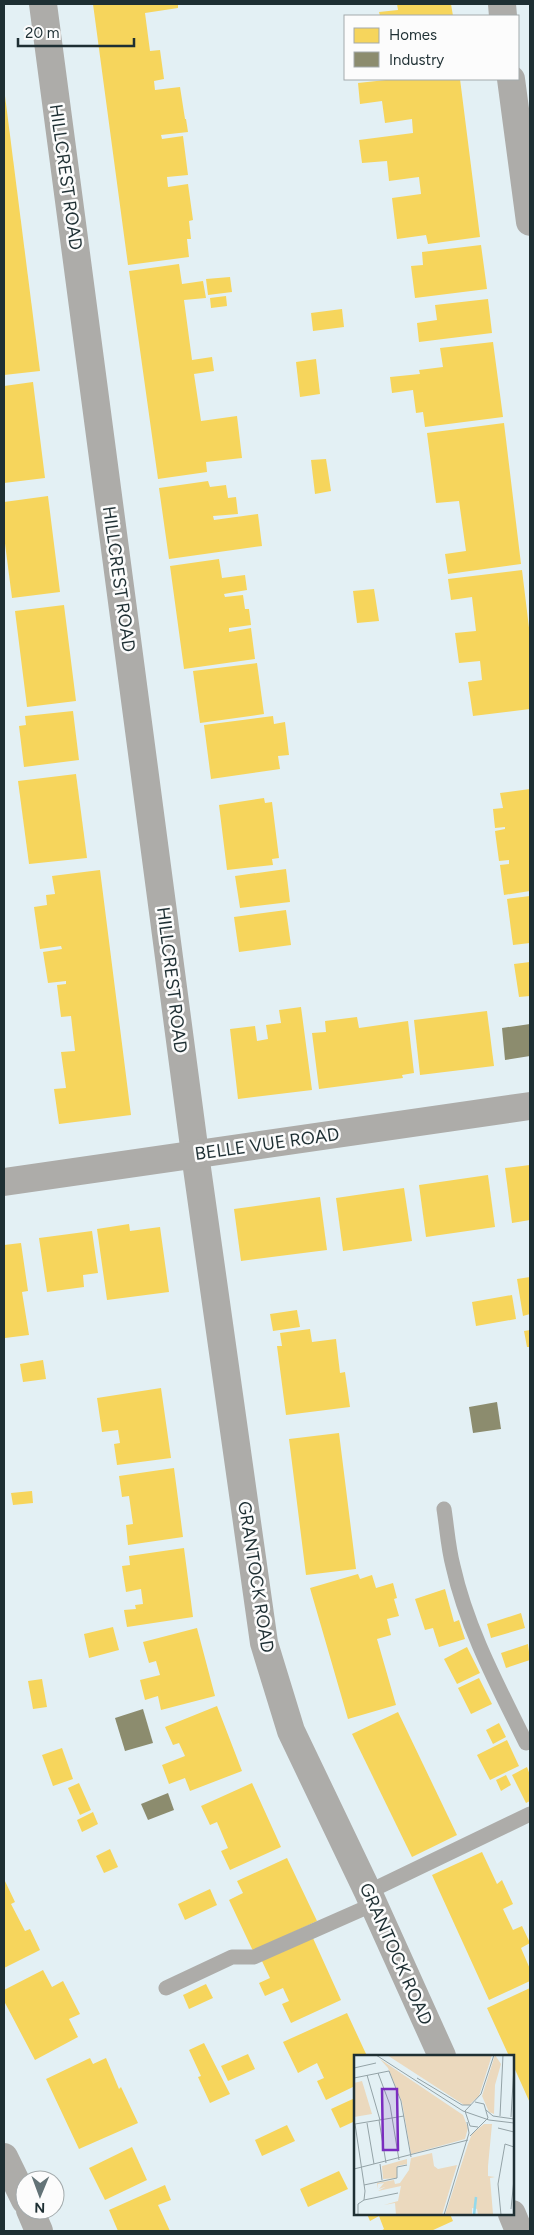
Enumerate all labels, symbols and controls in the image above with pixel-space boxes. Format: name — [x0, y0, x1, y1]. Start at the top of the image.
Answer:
scale bar — [18, 15, 134, 47]
legend — [344, 15, 519, 80]
text: 20 m — [25, 24, 59, 42]
text: Homes — [389, 26, 437, 44]
text: Industry — [389, 51, 444, 69]
street label: HILLCREST ROAD — [45, 103, 87, 251]
street label: HILLCREST ROAD — [98, 505, 140, 653]
street label: HILLCREST ROAD — [152, 906, 192, 1054]
street label: BELLE VUE ROAD — [193, 1123, 341, 1165]
street label: GRANTOCK ROAD — [233, 1500, 279, 1654]
street label: GRANTOCK ROAD — [355, 1880, 437, 2028]
inset map — [354, 2055, 514, 2215]
north arrow — [15, 2170, 65, 2220]
text: N — [34, 2199, 45, 2216]

